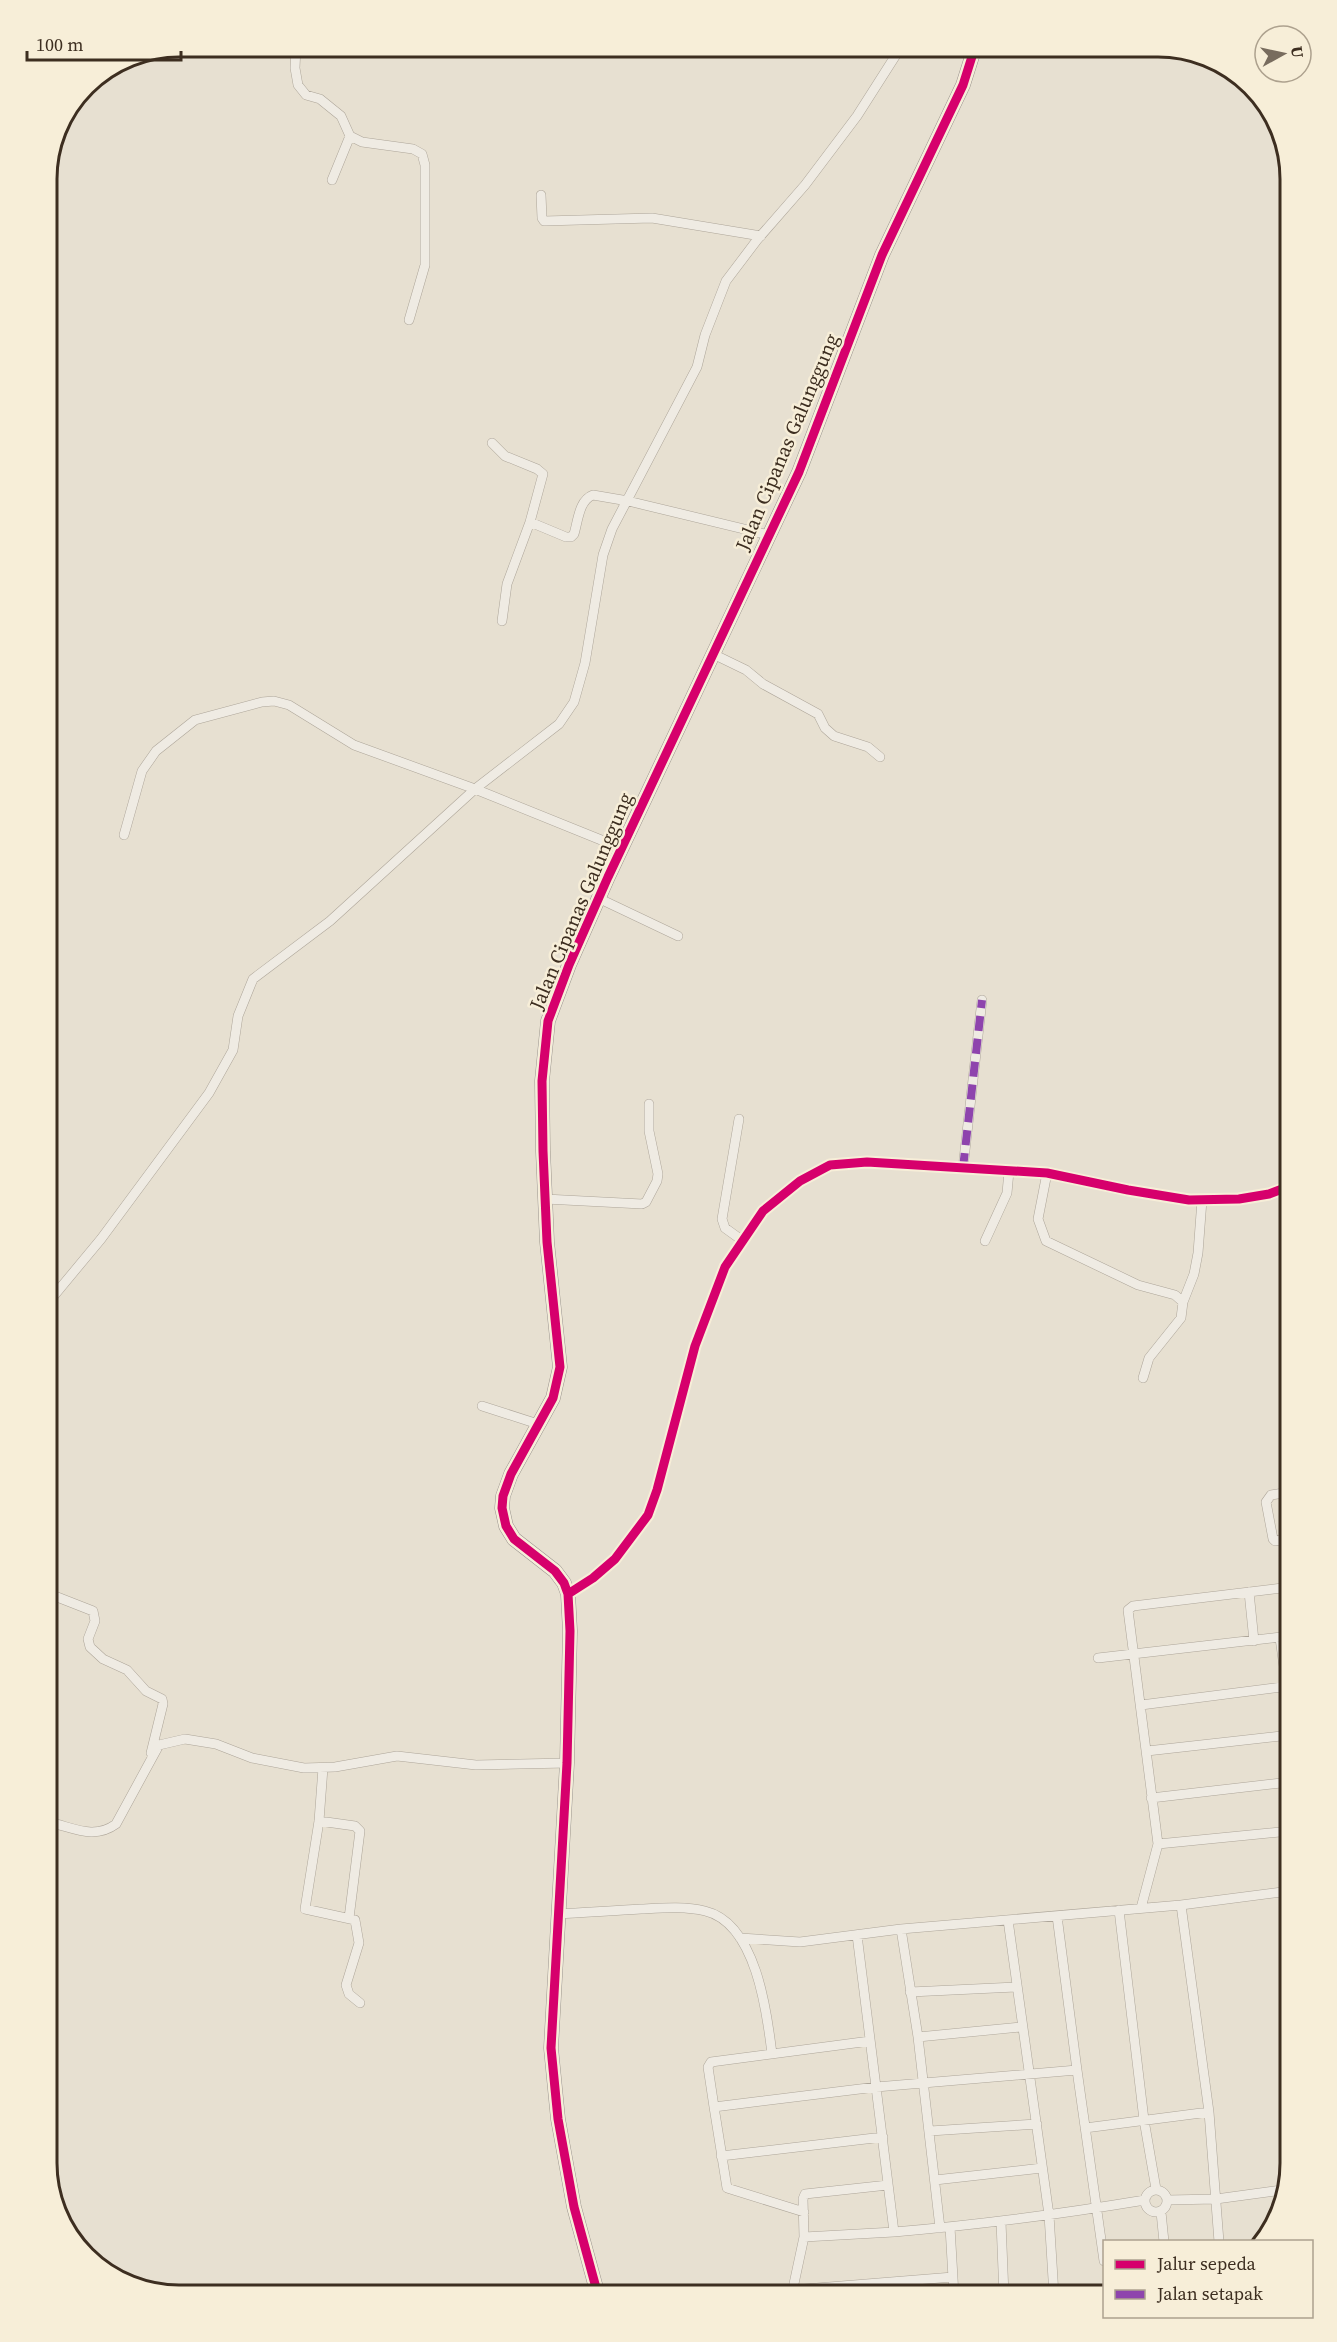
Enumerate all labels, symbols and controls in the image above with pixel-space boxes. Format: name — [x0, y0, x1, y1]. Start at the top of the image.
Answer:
scale bar — [27, 24, 182, 62]
north arrow — [1253, 24, 1313, 84]
text: 100 m — [36, 32, 83, 57]
text: U — [1286, 45, 1310, 60]
street label: Jalan Cipanas Galunggung — [728, 329, 846, 556]
street label: Jalan Cipanas Galunggung — [522, 788, 640, 1015]
legend — [1103, 2240, 1313, 2318]
text: Jalur sepeda — [1156, 2251, 1256, 2276]
text: Jalan setapak — [1156, 2281, 1263, 2306]

